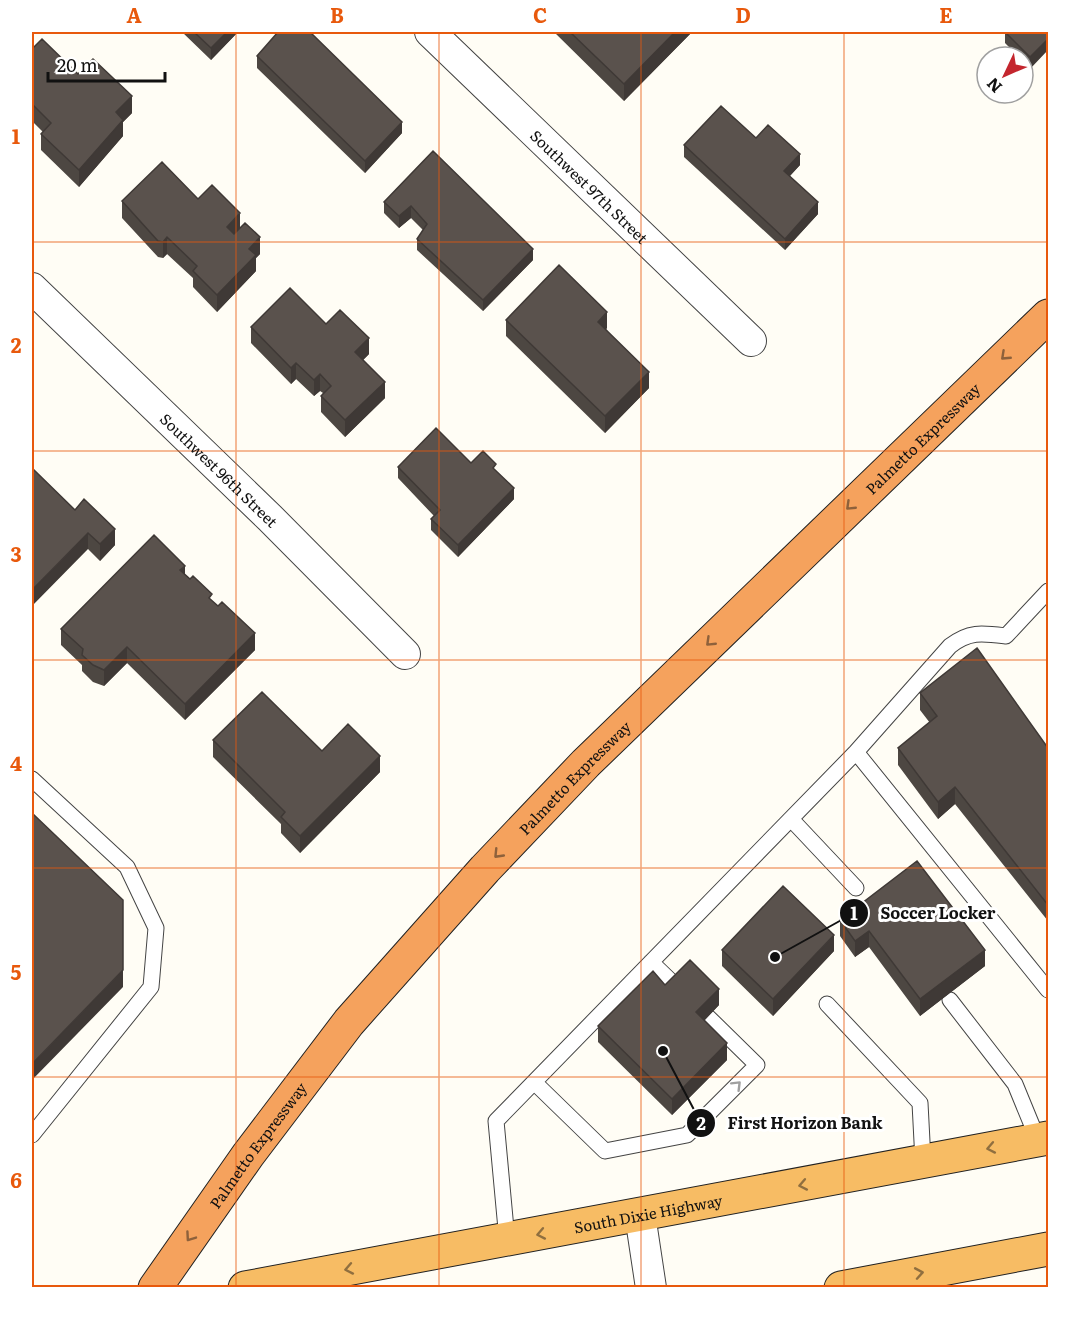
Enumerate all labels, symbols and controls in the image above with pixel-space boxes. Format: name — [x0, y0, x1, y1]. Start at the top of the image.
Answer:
text: A — [126, 0, 142, 29]
text: B — [330, 0, 344, 29]
text: C — [533, 0, 547, 29]
text: D — [735, 0, 751, 29]
text: E — [939, 0, 953, 29]
scale bar — [48, 45, 165, 83]
north arrow — [975, 45, 1035, 105]
text: 20 m — [57, 51, 98, 78]
text: N — [980, 73, 1007, 99]
text: 1 — [12, 120, 20, 150]
street label: Southwest 97th Street — [526, 124, 654, 248]
text: 2 — [11, 329, 22, 359]
one-way arrow — [1002, 349, 1012, 360]
street label: Palmetto Expressway — [859, 377, 985, 499]
street label: Southwest 96th Street — [156, 407, 284, 532]
one-way arrow — [847, 499, 857, 510]
text: 3 — [10, 538, 22, 568]
one-way arrow — [707, 635, 717, 646]
street label: Palmetto Expressway — [513, 714, 636, 839]
text: 4 — [10, 747, 22, 777]
one-way arrow — [495, 847, 506, 858]
callout: Soccer Locker — [839, 896, 1008, 930]
text: 1 — [850, 899, 858, 926]
text: Soccer Locker — [880, 900, 996, 924]
text: 5 — [11, 956, 22, 986]
street label: Palmetto Expressway — [203, 1076, 312, 1213]
one-way arrow — [730, 1082, 741, 1092]
callout: First Horizon Bank — [686, 1106, 895, 1140]
text: 2 — [696, 1109, 706, 1136]
text: First Horizon Bank — [727, 1110, 883, 1134]
one-way arrow — [986, 1142, 996, 1154]
text: 6 — [10, 1164, 22, 1194]
one-way arrow — [798, 1178, 807, 1190]
street label: South Dixie Highway — [572, 1188, 724, 1238]
one-way arrow — [536, 1227, 546, 1240]
one-way arrow — [186, 1231, 197, 1242]
one-way arrow — [345, 1262, 355, 1275]
one-way arrow — [913, 1267, 923, 1280]

